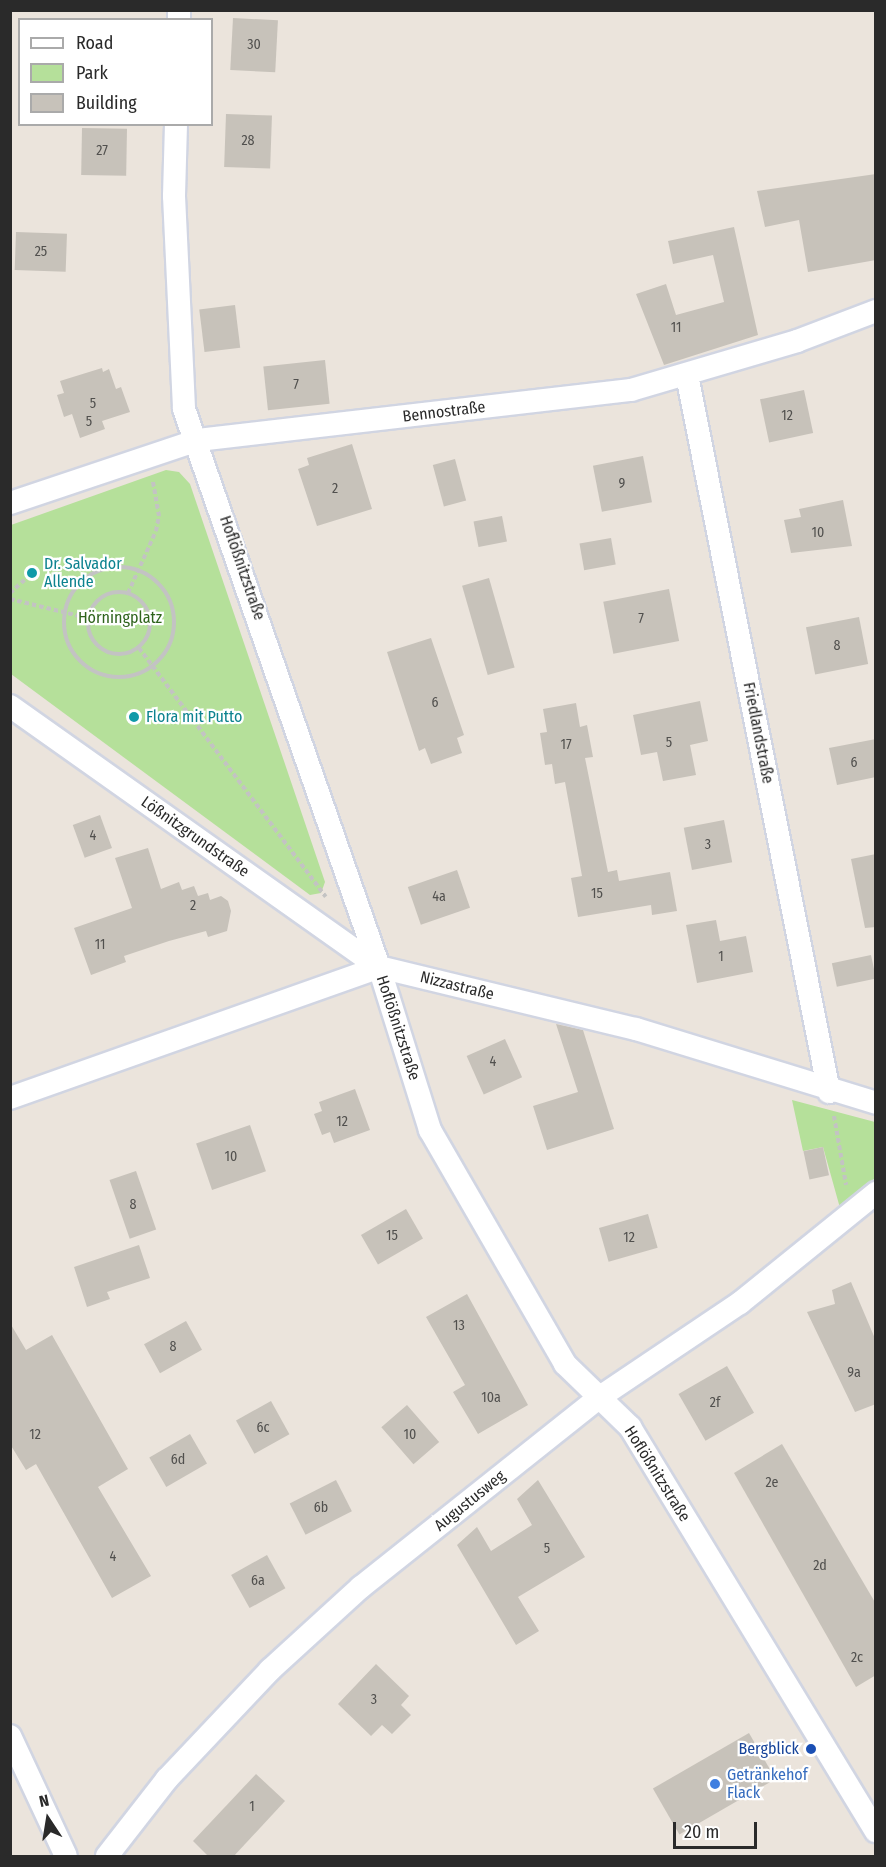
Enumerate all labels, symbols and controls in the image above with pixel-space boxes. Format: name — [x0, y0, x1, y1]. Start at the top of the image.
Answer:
legend — [18, 18, 213, 126]
text: Road — [76, 32, 113, 54]
house number: 30 — [247, 37, 261, 53]
text: Park — [76, 62, 108, 84]
text: Building — [76, 92, 137, 114]
house number: 28 — [241, 133, 255, 149]
house number: 27 — [96, 143, 108, 159]
house number: 25 — [35, 244, 47, 260]
house number: 11 — [671, 320, 681, 336]
house number: 7 — [293, 377, 299, 393]
house number: 5 — [90, 396, 96, 412]
street label: Bennostraße — [401, 397, 487, 427]
house number: 12 — [781, 408, 793, 424]
house number: 5 — [86, 414, 92, 430]
house number: 9 — [619, 476, 625, 492]
house number: 2 — [332, 481, 338, 497]
street label: Hoflößnitzstraße — [215, 513, 269, 623]
house number: 10 — [812, 525, 824, 541]
place label: Dr. Salvador Allende — [44, 554, 122, 592]
marker: Dr. Salvador Allende — [25, 566, 39, 580]
park label: Hörningplatz — [78, 608, 162, 628]
house number: 7 — [638, 611, 644, 627]
house number: 8 — [834, 638, 840, 654]
street label: Friedlandstraße — [739, 681, 777, 785]
house number: 6 — [432, 695, 438, 711]
place label: Flora mit Putto — [146, 707, 242, 727]
marker: Flora mit Putto — [127, 710, 141, 724]
house number: 5 — [666, 735, 672, 751]
house number: 17 — [560, 737, 572, 753]
house number: 6 — [851, 755, 857, 771]
street label: Lößnitzgrundstraße — [137, 793, 253, 881]
house number: 4 — [90, 828, 96, 844]
house number: 3 — [705, 837, 711, 853]
house number: 15 — [591, 886, 603, 902]
house number: 4a — [432, 889, 446, 905]
house number: 2 — [190, 898, 196, 914]
house number: 11 — [95, 937, 105, 953]
house number: 1 — [718, 949, 724, 965]
street label: Nizzastraße — [418, 968, 496, 1004]
street label: Hoflößnitzstraße — [372, 973, 424, 1083]
house number: 4 — [490, 1054, 496, 1070]
house number: 12 — [336, 1114, 348, 1130]
house number: 10 — [225, 1149, 237, 1165]
house number: 8 — [130, 1197, 136, 1213]
house number: 15 — [386, 1228, 398, 1244]
house number: 12 — [623, 1230, 635, 1246]
house number: 13 — [453, 1318, 465, 1334]
house number: 8 — [170, 1339, 176, 1355]
house number: 9a — [847, 1365, 861, 1381]
house number: 10a — [481, 1390, 501, 1406]
house number: 2f — [710, 1395, 720, 1411]
house number: 6c — [257, 1420, 269, 1436]
street label: Hoflößnitzstraße — [620, 1423, 694, 1525]
house number: 12 — [29, 1427, 41, 1443]
house number: 10 — [404, 1427, 416, 1443]
house number: 6d — [171, 1452, 185, 1468]
street label: Augustusweg — [431, 1467, 509, 1535]
house number: 2e — [766, 1475, 778, 1491]
house number: 6b — [314, 1500, 328, 1516]
house number: 5 — [544, 1541, 550, 1557]
house number: 4 — [110, 1549, 116, 1565]
house number: 2d — [813, 1558, 827, 1574]
house number: 6a — [251, 1573, 265, 1589]
house number: 2c — [851, 1650, 863, 1666]
house number: 3 — [371, 1692, 377, 1708]
place label: Bergblick — [738, 1739, 799, 1759]
marker: Bergblick — [804, 1742, 818, 1756]
place label: Getränkehof Flack — [727, 1765, 808, 1803]
marker: Getränkehof Flack — [708, 1777, 722, 1791]
north arrow — [18, 1789, 78, 1849]
text: N — [37, 1791, 51, 1811]
house number: 1 — [249, 1799, 255, 1815]
scale bar — [676, 1810, 760, 1848]
text: 20 m — [684, 1821, 719, 1843]

